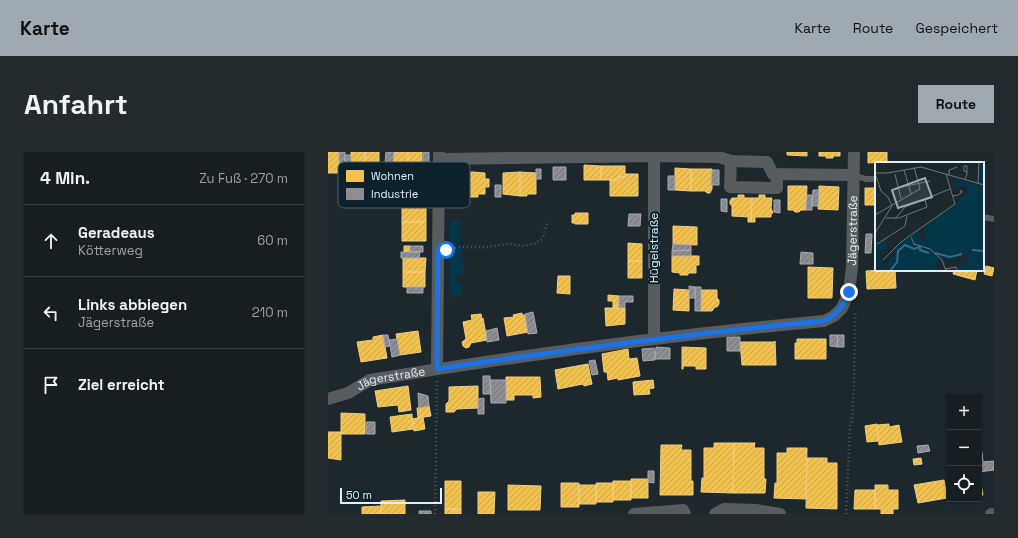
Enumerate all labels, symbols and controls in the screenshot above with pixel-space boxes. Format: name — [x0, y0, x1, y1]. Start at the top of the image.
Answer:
text: Karte — [20, 16, 70, 41]
text: Karte — [795, 19, 831, 37]
text: Route — [853, 19, 893, 37]
text: Gespeichert — [915, 19, 998, 37]
button: Route — [918, 85, 994, 123]
text: Anfahrt — [24, 86, 128, 122]
legend — [338, 162, 470, 208]
inset map — [875, 162, 984, 271]
text: 4 Min. — [40, 167, 90, 189]
text: Wohnen — [371, 169, 414, 183]
text: Zu Fuß · 270 m — [199, 170, 288, 187]
text: Industrie — [371, 187, 418, 201]
street label: Jägerstraße — [844, 195, 861, 266]
street label: Hügelstraße — [646, 213, 662, 283]
text: Geradeaus — [78, 223, 155, 242]
icon: ahead — [40, 230, 62, 252]
text: 60 m — [257, 232, 288, 249]
route start — [437, 241, 455, 259]
text: Kötterweg — [78, 242, 143, 259]
route end — [840, 283, 858, 301]
text: Links abbiegen — [78, 295, 187, 314]
icon: left — [40, 302, 62, 324]
text: 210 m — [252, 304, 288, 321]
text: Jägerstraße — [78, 314, 154, 331]
street label: Jägerstraße — [353, 363, 426, 394]
icon: arrive — [40, 374, 62, 396]
text: Ziel erreicht — [78, 375, 165, 394]
map controls — [946, 394, 982, 502]
button: + — [946, 394, 982, 430]
button: − — [946, 430, 982, 466]
button: locate — [946, 466, 982, 502]
scale bar — [340, 486, 442, 505]
text: 50 m — [346, 488, 372, 502]

